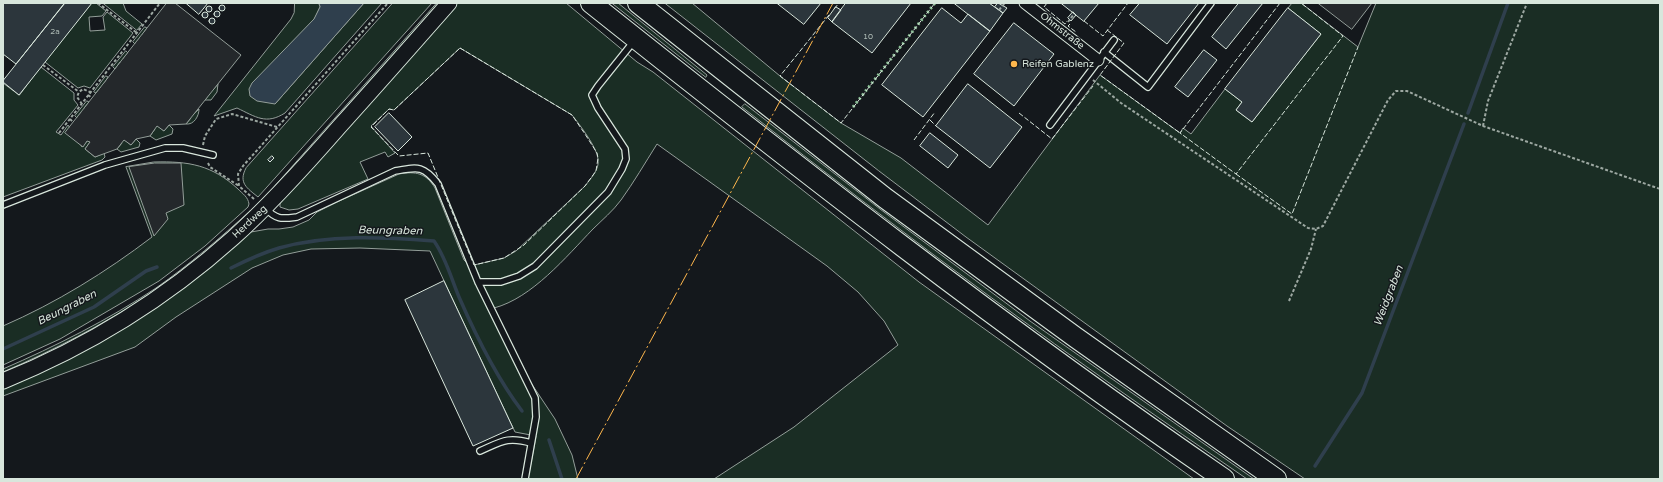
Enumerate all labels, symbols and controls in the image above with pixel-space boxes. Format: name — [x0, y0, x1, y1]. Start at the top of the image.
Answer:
street label: Ohmstraße — [1037, 10, 1087, 52]
house number: 2a — [50, 27, 60, 37]
house number: 10 — [863, 32, 873, 42]
place label: Reifen Gablenz — [1022, 58, 1094, 70]
marker: Reifen Gablenz — [1009, 59, 1019, 69]
street label: Herdweg — [230, 203, 270, 241]
water label: Beungraben — [358, 224, 422, 238]
water label: Weidgraben — [1371, 264, 1407, 328]
water label: Beungraben — [35, 288, 99, 328]

